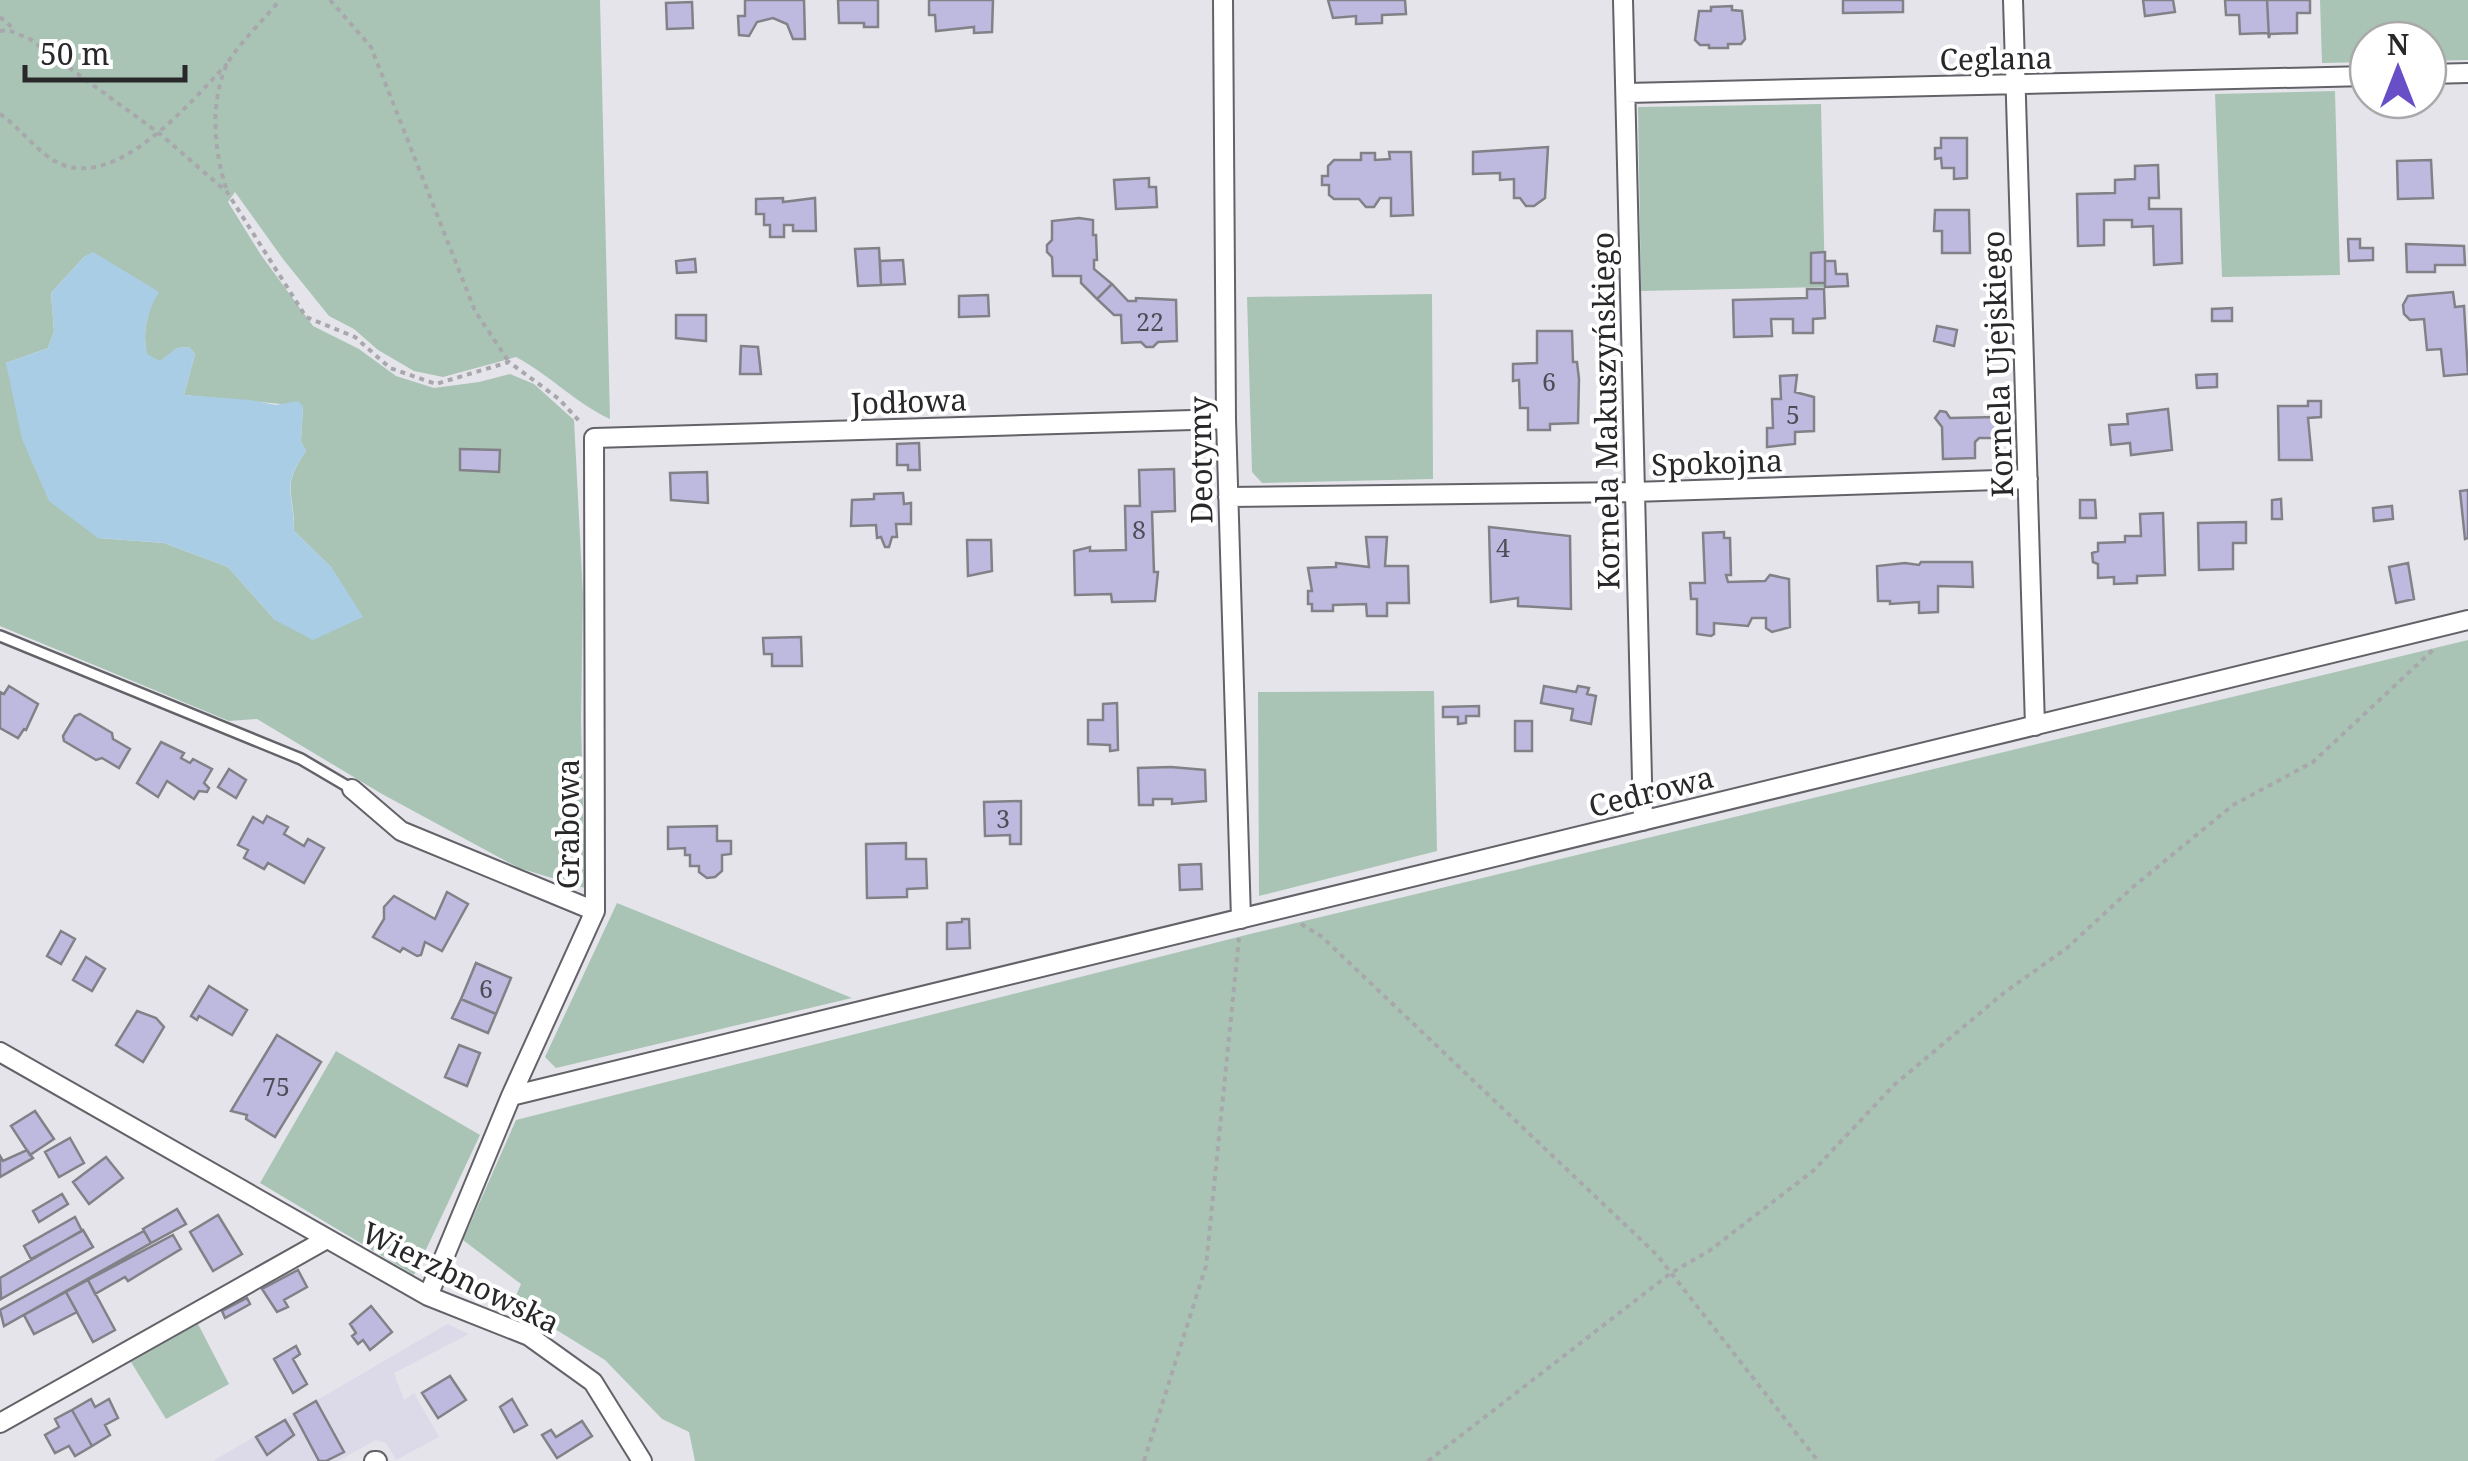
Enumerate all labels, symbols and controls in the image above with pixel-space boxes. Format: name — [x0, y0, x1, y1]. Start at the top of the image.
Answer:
scale bar — [25, 20, 185, 82]
north arrow — [2348, 20, 2448, 120]
text: N — [2387, 25, 2409, 63]
text: 50 m — [40, 33, 110, 74]
street label: Ceglana — [1939, 37, 2053, 79]
street label: Kornela Ujejskiego — [1972, 230, 2022, 498]
street label: Kornela Makuszyńskiego — [1581, 232, 1629, 590]
house number: 22 — [1136, 304, 1164, 338]
house number: 6 — [1542, 364, 1556, 398]
street label: Jodłowa — [849, 378, 968, 424]
street label: Deotymy — [1178, 396, 1222, 524]
house number: 5 — [1786, 397, 1800, 431]
street label: Spokojna — [1651, 439, 1783, 485]
house number: 8 — [1132, 512, 1146, 546]
house number: 4 — [1496, 530, 1510, 564]
street label: Cedrowa — [1584, 756, 1718, 826]
street label: Grabowa — [547, 759, 588, 889]
house number: 3 — [996, 801, 1010, 835]
house number: 6 — [479, 971, 493, 1005]
house number: 75 — [262, 1069, 290, 1103]
street label: Wierzbnowska — [355, 1211, 567, 1343]

